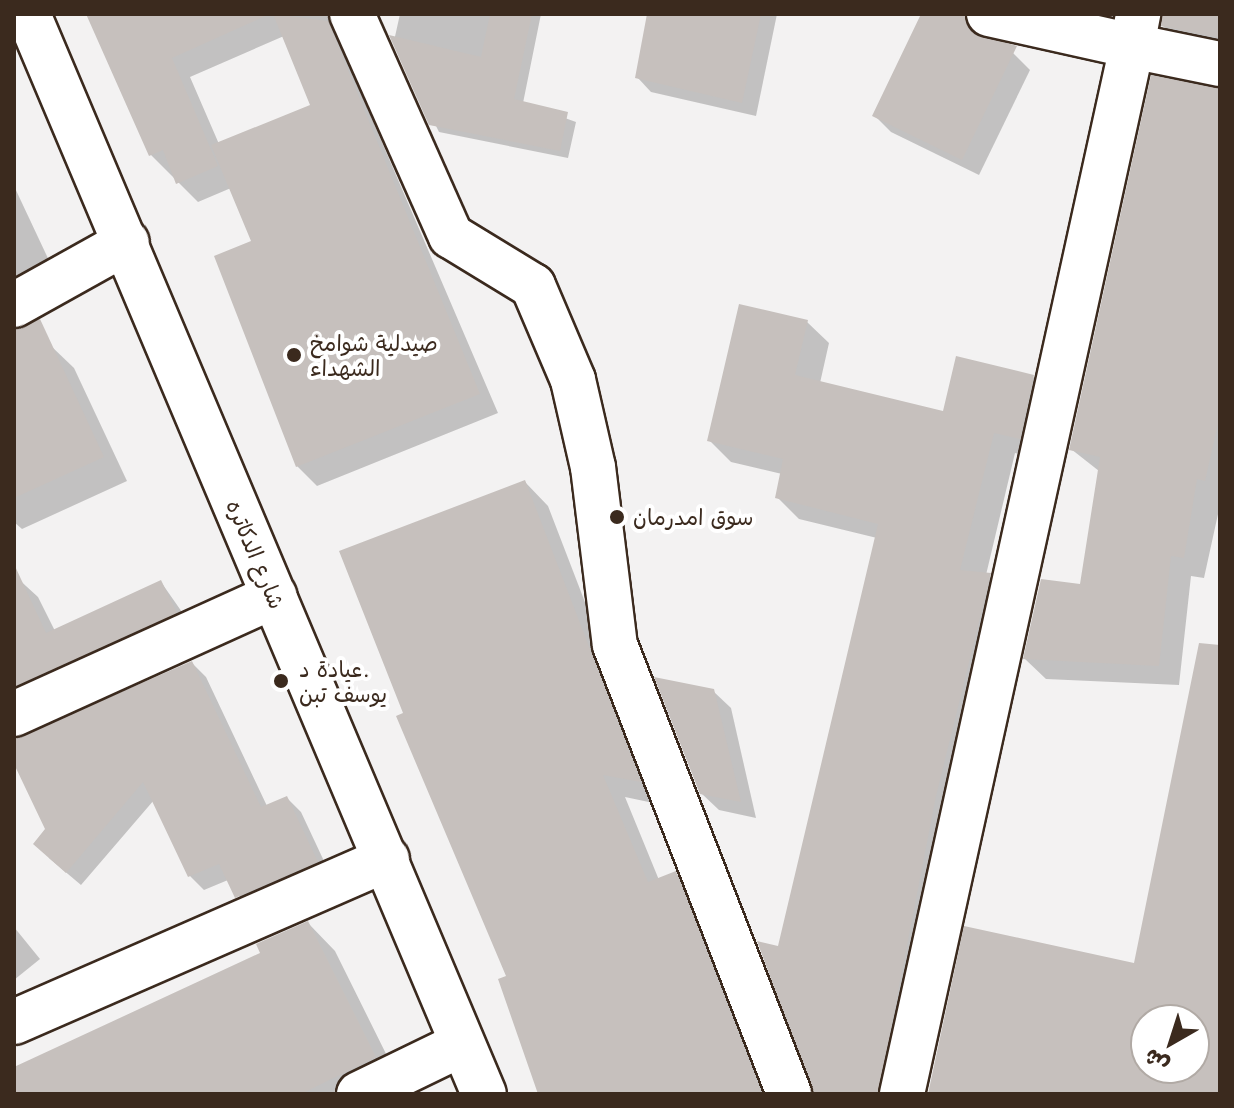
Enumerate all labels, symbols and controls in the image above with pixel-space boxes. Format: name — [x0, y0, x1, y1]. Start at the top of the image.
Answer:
place label: صيدلية شوامخ الشهداء — [310, 329, 438, 380]
marker: صيدلية شوامخ الشهداء — [285, 346, 303, 364]
street label: شارع الدكاتره — [221, 496, 291, 612]
place label: سوق امدرمان — [633, 504, 753, 530]
marker: سوق امدرمان — [608, 508, 626, 526]
place label: عيادة د. يوسف تبن — [299, 655, 387, 706]
marker: عيادة د. يوسف تبن — [270, 670, 292, 692]
north arrow — [1130, 1004, 1210, 1084]
text: ش — [1137, 1043, 1174, 1080]

